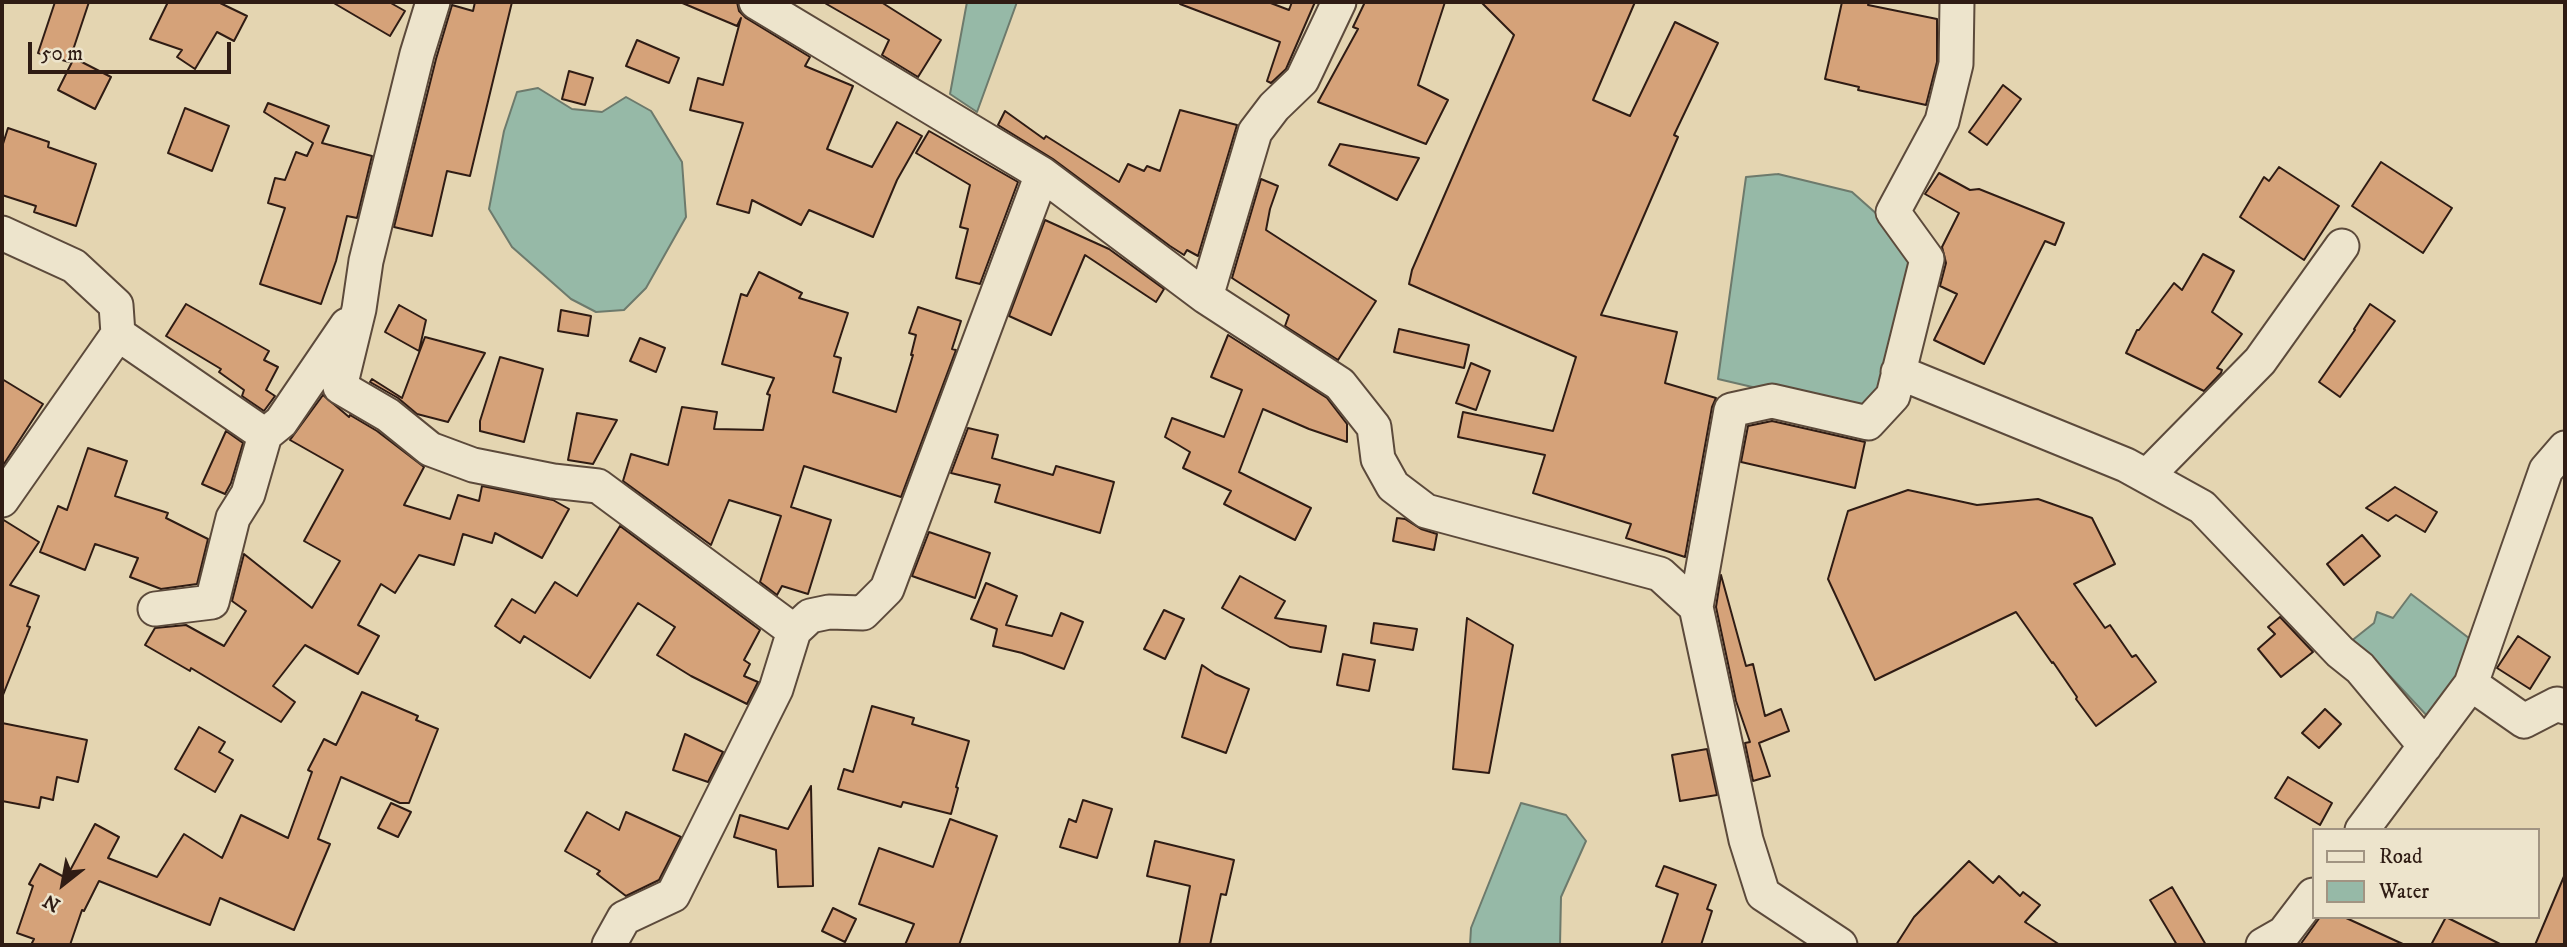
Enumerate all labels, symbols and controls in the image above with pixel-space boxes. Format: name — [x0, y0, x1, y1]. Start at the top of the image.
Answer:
scale bar — [32, 28, 234, 72]
text: 50 m — [41, 41, 83, 67]
legend — [2312, 828, 2539, 919]
text: Road — [2379, 844, 2423, 870]
north arrow — [28, 849, 98, 919]
text: Water — [2379, 879, 2429, 905]
text: N — [39, 889, 65, 916]

